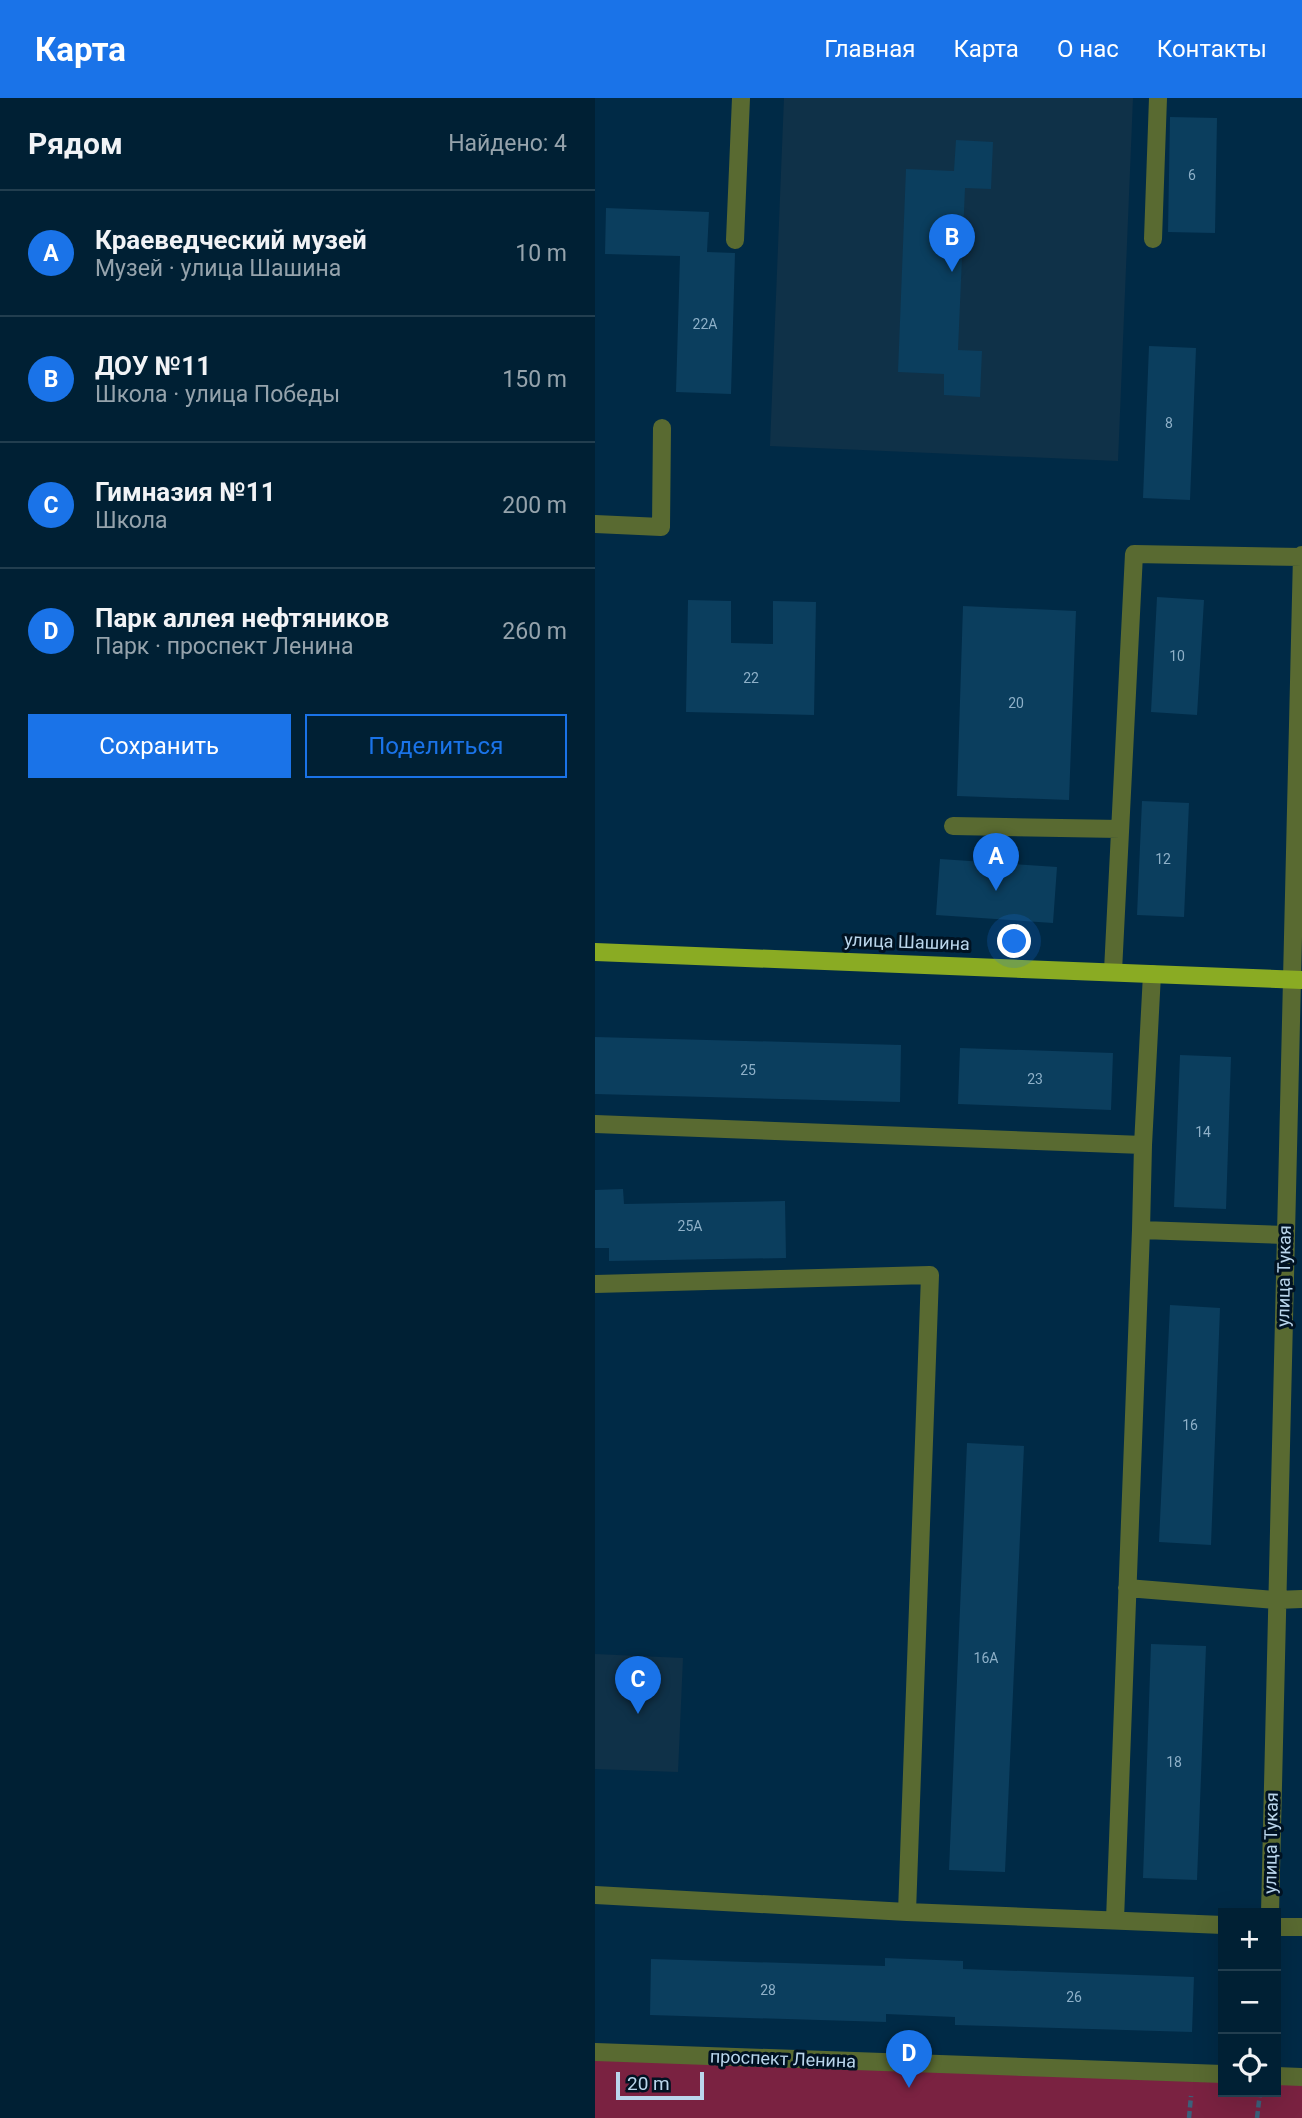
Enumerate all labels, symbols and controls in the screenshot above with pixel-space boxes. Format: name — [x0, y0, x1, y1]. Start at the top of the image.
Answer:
text: Карта — [35, 30, 126, 69]
text: Главная — [824, 35, 915, 63]
text: Карта — [953, 35, 1019, 63]
text: О нас — [1057, 35, 1119, 63]
text: Контакты — [1157, 35, 1267, 63]
text: Рядом — [28, 126, 123, 161]
text: Найдено: 4 — [448, 130, 567, 157]
house number: 6 — [1188, 167, 1196, 183]
pin: B — [929, 214, 975, 272]
text: Краеведческий музей — [95, 225, 367, 255]
text: A — [43, 240, 59, 267]
text: 10 m — [515, 240, 567, 267]
text: Музей · улица Шашина — [95, 255, 341, 282]
house number: 22А — [693, 316, 717, 332]
text: ДОУ №11 — [95, 351, 211, 381]
text: B — [44, 366, 58, 393]
text: 150 m — [502, 366, 567, 393]
text: Школа · улица Победы — [95, 381, 340, 408]
house number: 8 — [1165, 415, 1173, 431]
text: Гимназия №11 — [95, 477, 276, 507]
text: C — [43, 492, 59, 519]
text: 200 m — [502, 492, 567, 519]
text: Школа — [95, 507, 168, 534]
text: Парк аллея нефтяников — [95, 603, 389, 633]
text: D — [44, 618, 58, 645]
text: 260 m — [502, 618, 567, 645]
text: Парк · проспект Ленина — [95, 633, 354, 660]
house number: 10 — [1169, 648, 1185, 664]
house number: 22 — [743, 670, 759, 686]
house number: 20 — [1008, 695, 1024, 711]
button: Сохранить — [28, 714, 291, 778]
button: Поделиться — [305, 714, 567, 778]
pin: A — [973, 833, 1019, 891]
house number: 12 — [1155, 851, 1171, 867]
your location — [997, 924, 1031, 958]
street label: улица Шашина — [844, 929, 970, 954]
house number: 25 — [740, 1062, 756, 1078]
house number: 23 — [1027, 1071, 1043, 1087]
house number: 14 — [1195, 1124, 1211, 1140]
house number: 25А — [678, 1218, 702, 1234]
street label: улица Тукая — [1272, 1225, 1295, 1327]
house number: 16 — [1182, 1417, 1198, 1433]
house number: 16А — [974, 1650, 998, 1666]
pin: C — [615, 1656, 661, 1714]
house number: 18 — [1166, 1754, 1182, 1770]
street label: улица Тукая — [1259, 1792, 1282, 1894]
map controls — [1218, 1908, 1281, 2097]
button: + — [1218, 1908, 1281, 1971]
button: − — [1218, 1971, 1281, 2034]
house number: 28 — [760, 1982, 776, 1998]
house number: 26 — [1066, 1989, 1082, 2005]
pin: D — [886, 2030, 932, 2088]
button: locate — [1218, 2034, 1281, 2097]
street label: проспект Ленина — [710, 2045, 856, 2072]
scale bar — [616, 2069, 703, 2101]
text: 20 m — [627, 2072, 670, 2095]

